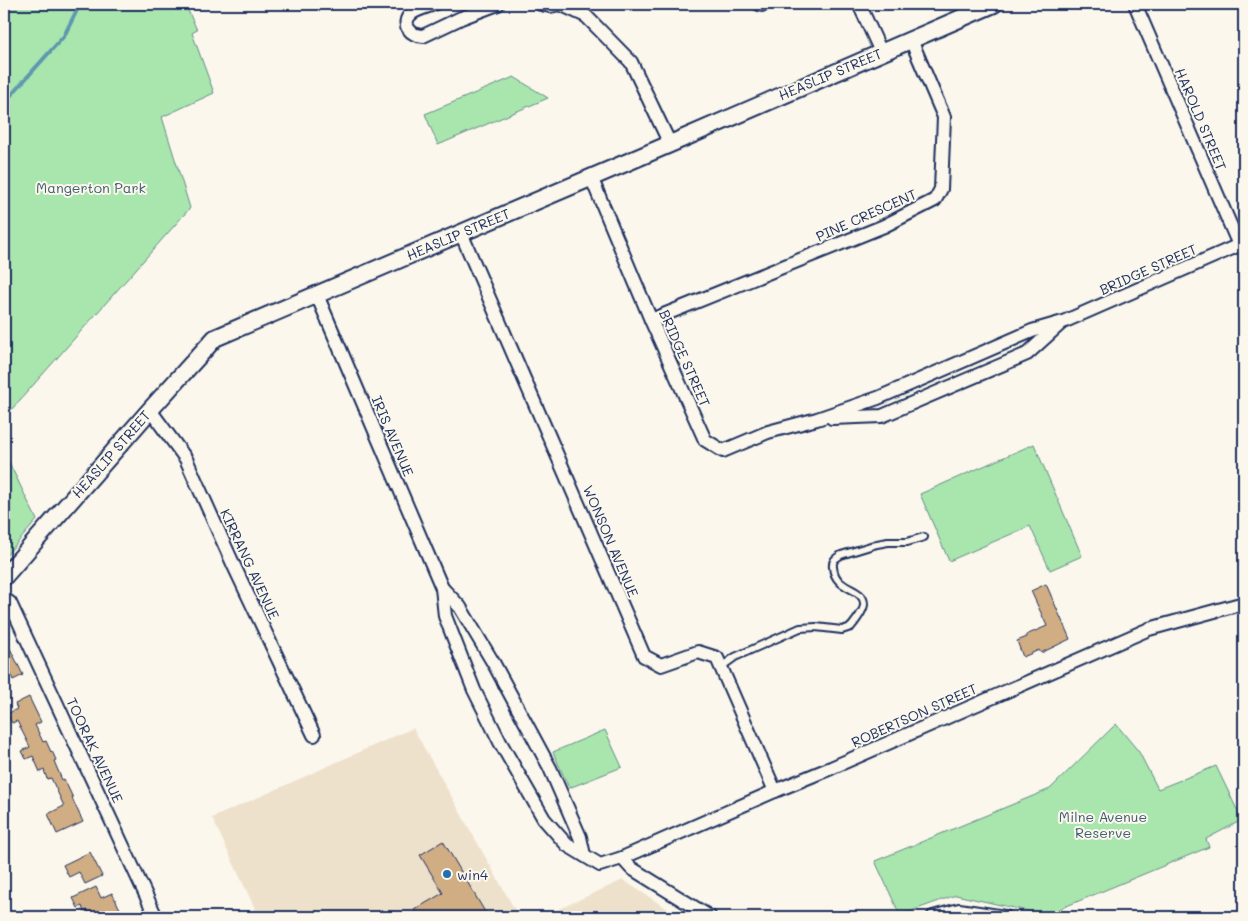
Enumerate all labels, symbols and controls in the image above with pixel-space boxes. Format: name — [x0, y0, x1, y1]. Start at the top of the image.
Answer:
street label: HEASLIP STREET — [775, 44, 885, 104]
street label: HAROLD STREET — [1171, 65, 1231, 173]
park label: Mangerton Park — [36, 178, 146, 197]
street label: PINE CRESCENT — [813, 184, 920, 246]
street label: HEASLIP STREET — [403, 204, 513, 264]
street label: BRIDGE STREET — [1096, 239, 1200, 299]
street label: BRIDGE STREET — [655, 306, 715, 410]
street label: IRIS AVENUE — [367, 393, 419, 479]
street label: HEASLIP STREET — [68, 406, 155, 502]
street label: WONSON AVENUE — [579, 482, 643, 600]
street label: KIRRANG AVENUE — [216, 506, 284, 622]
street label: ROBERTSON STREET — [848, 679, 980, 751]
street label: TOORAK AVENUE — [62, 694, 128, 806]
park label: Milne Avenue Reserve — [1059, 807, 1147, 842]
place label: win4 — [457, 865, 489, 884]
marker: win4 — [441, 868, 453, 880]

